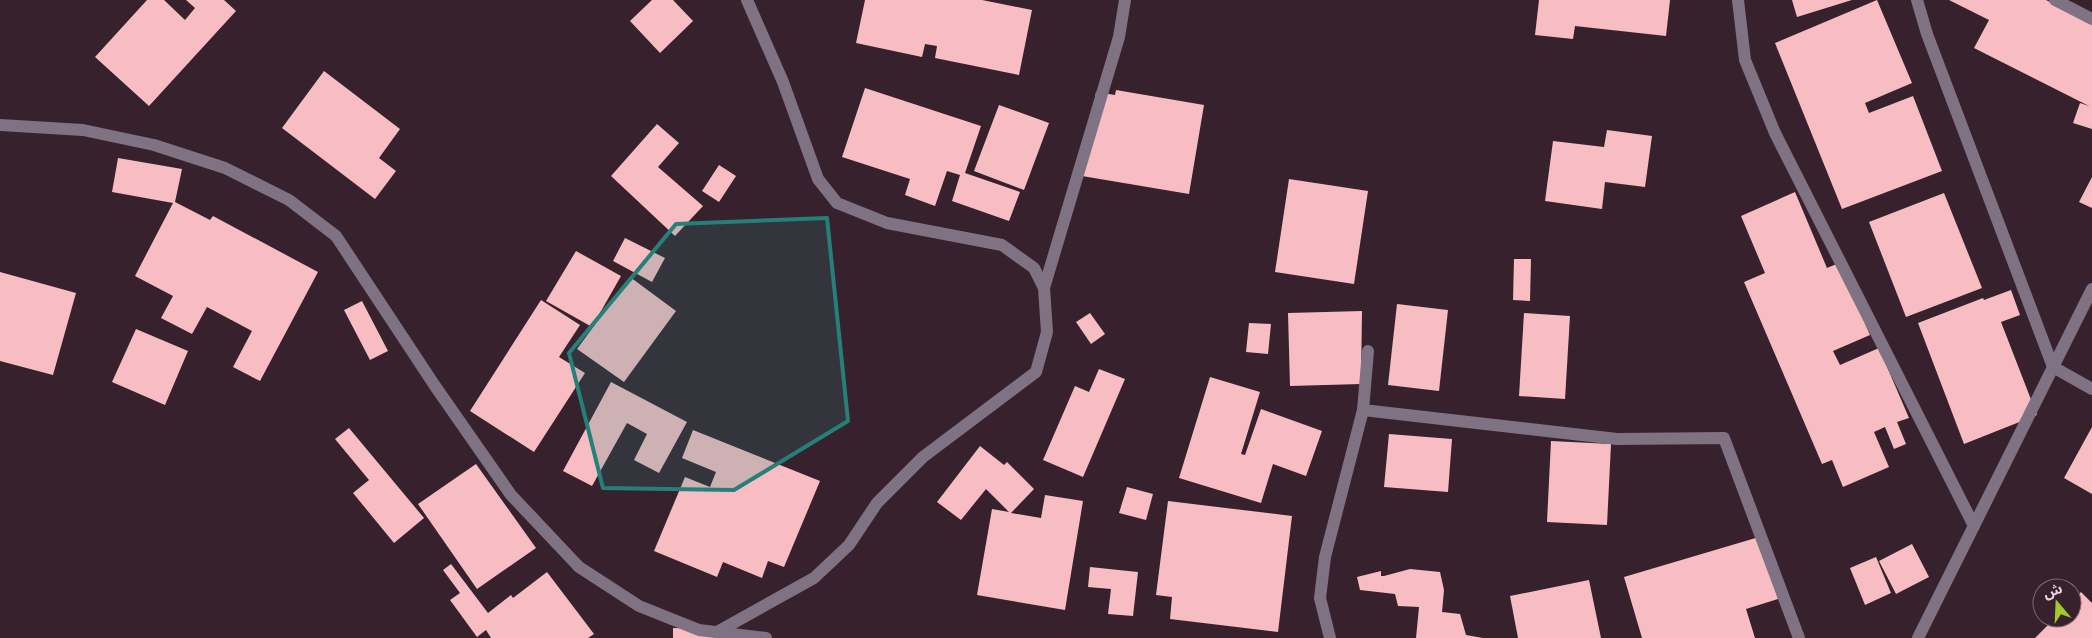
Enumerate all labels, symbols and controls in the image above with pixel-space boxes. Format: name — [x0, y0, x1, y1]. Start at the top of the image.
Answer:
north arrow — [2032, 578, 2082, 628]
text: ش — [2041, 579, 2065, 602]

